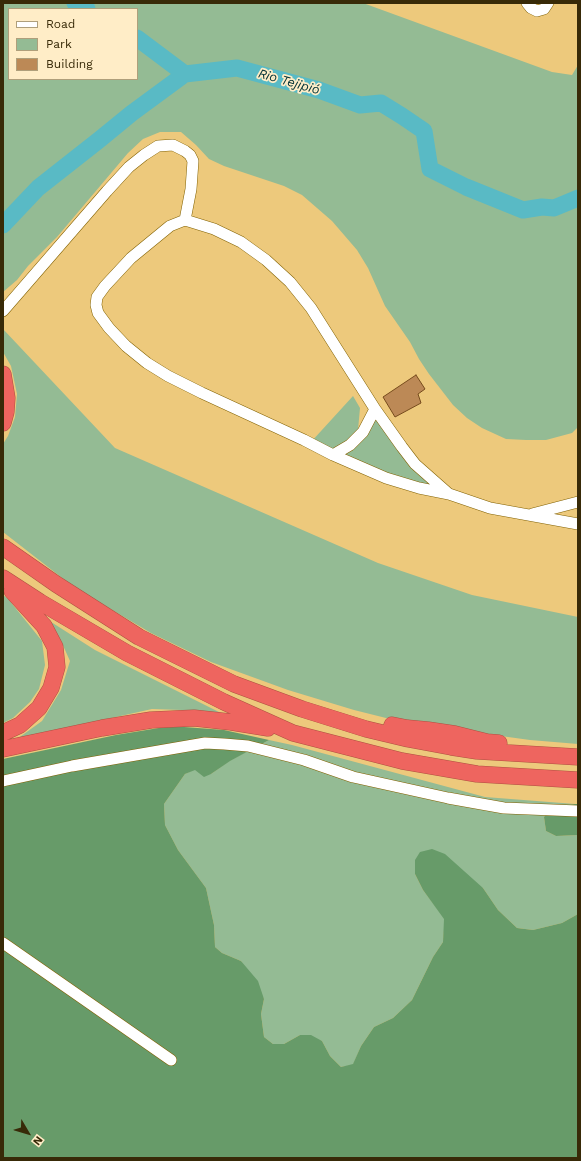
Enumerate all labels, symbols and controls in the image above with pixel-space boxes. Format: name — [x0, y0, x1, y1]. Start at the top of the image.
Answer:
legend — [8, 8, 138, 80]
text: Road — [46, 17, 75, 31]
text: Park — [46, 37, 72, 51]
text: Building — [46, 57, 93, 71]
water label: Rio Tejipió — [256, 66, 322, 98]
north arrow — [8, 1113, 48, 1153]
text: N — [30, 1133, 45, 1148]

